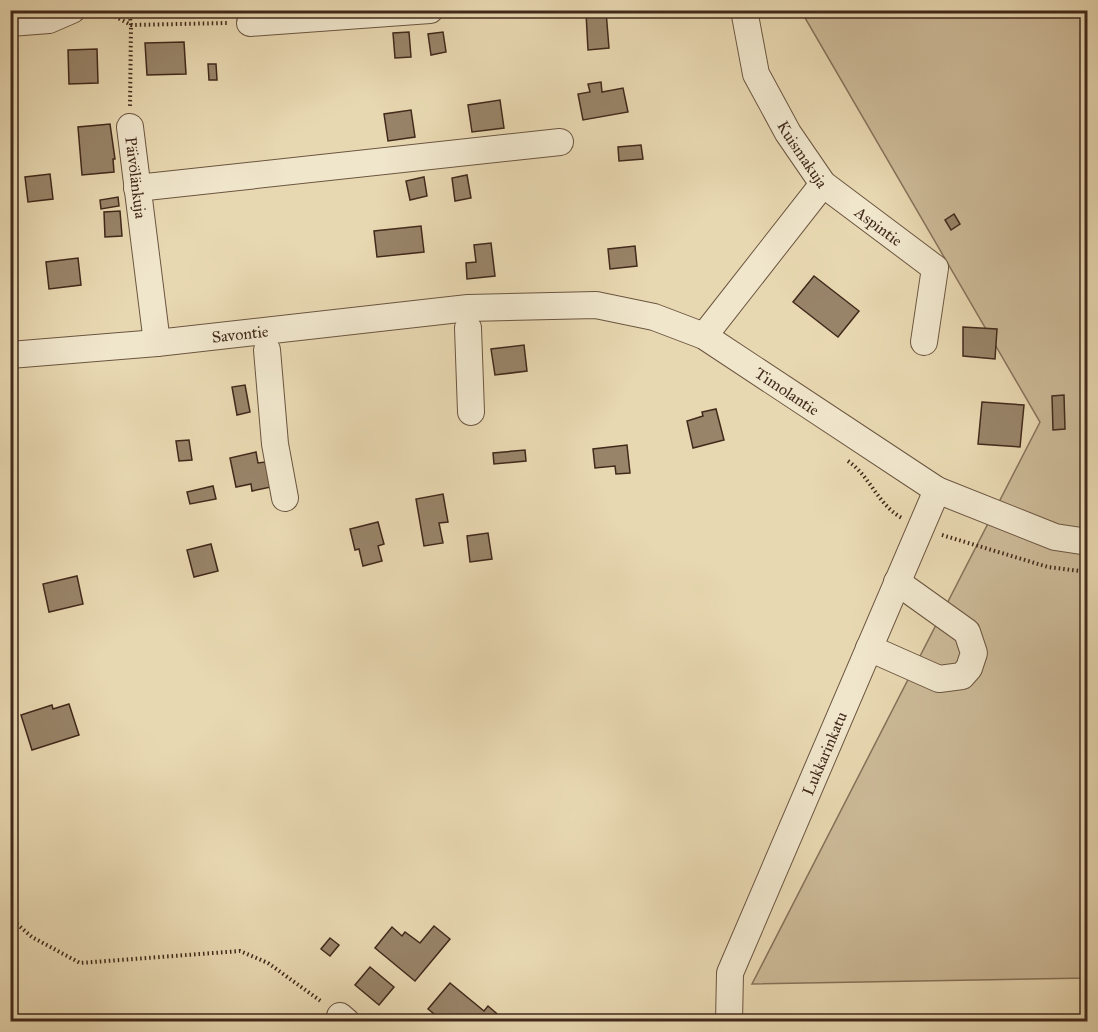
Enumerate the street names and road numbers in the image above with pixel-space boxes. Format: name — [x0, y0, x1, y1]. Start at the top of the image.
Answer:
street label: Kuismakuja — [773, 118, 832, 192]
street label: Päivölänkuja — [121, 136, 150, 220]
street label: Aspintie — [850, 202, 906, 250]
street label: Savontie — [211, 322, 270, 347]
street label: Timolantie — [751, 363, 823, 420]
street label: Lukkarinkatu — [798, 708, 851, 798]

